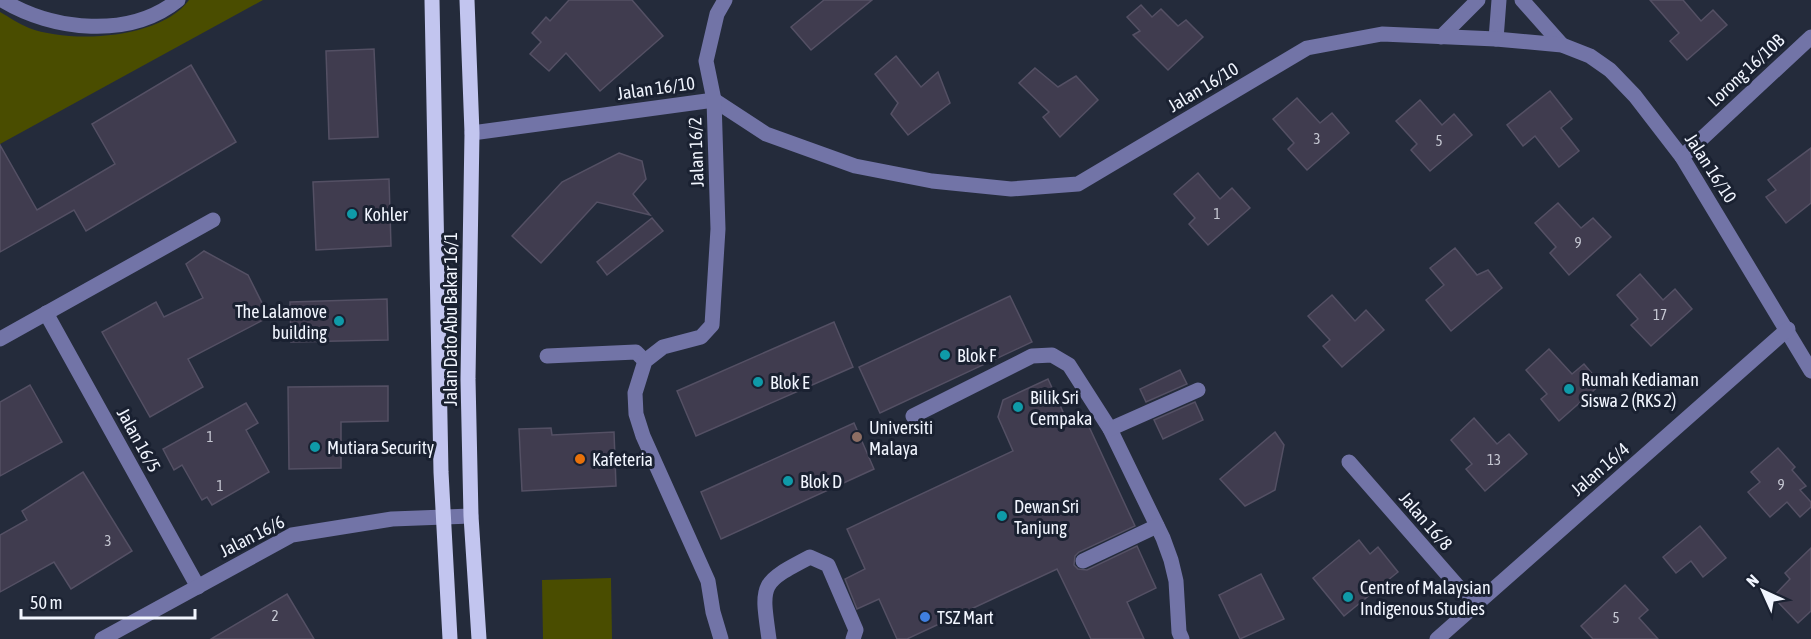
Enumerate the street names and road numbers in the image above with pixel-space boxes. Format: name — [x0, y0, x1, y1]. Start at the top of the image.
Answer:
street label: Lorong 16/10B — [1704, 29, 1789, 111]
street label: Jalan 16/10 — [1164, 58, 1242, 116]
street label: Jalan 16/10 — [616, 72, 696, 104]
street label: Jalan 16/2 — [684, 117, 708, 187]
street label: Jalan 16/10 — [1681, 129, 1741, 207]
street label: Jalan Dato Abu Bakar 16/1 — [440, 232, 461, 406]
street label: Jalan 16/5 — [113, 404, 165, 476]
street label: Jalan 16/4 — [1567, 438, 1633, 500]
street label: Jalan 16/8 — [1395, 488, 1457, 554]
street label: Jalan 16/6 — [216, 511, 288, 561]

